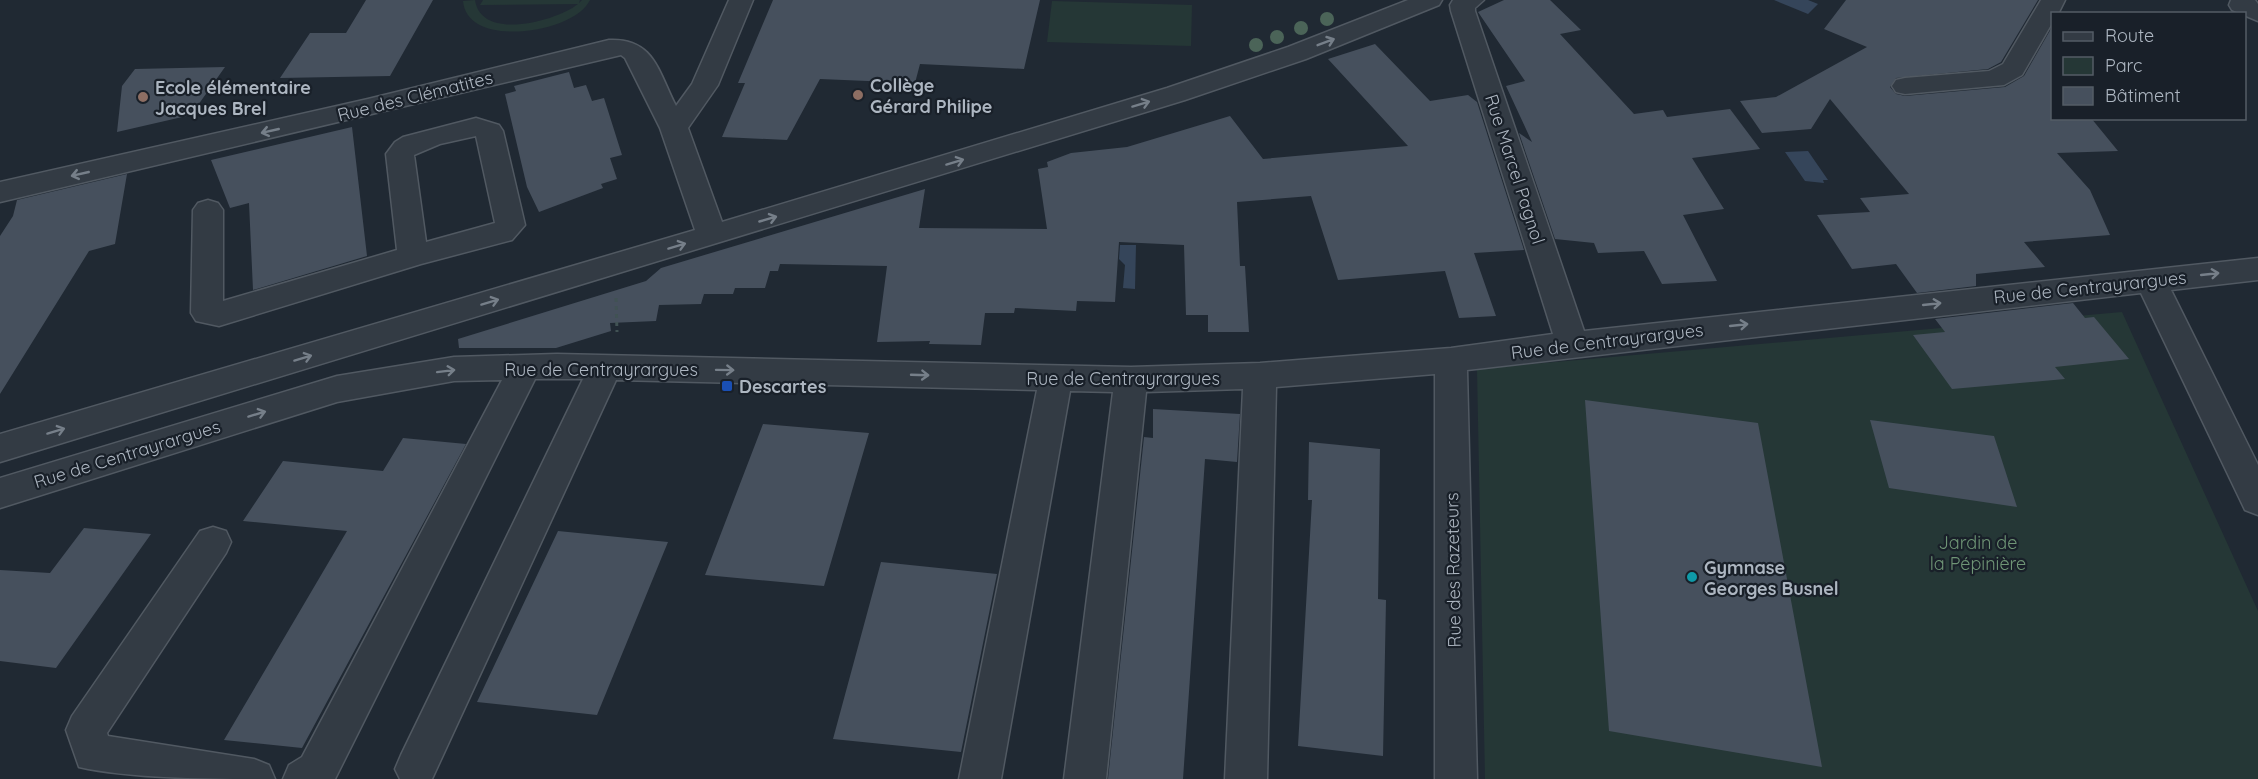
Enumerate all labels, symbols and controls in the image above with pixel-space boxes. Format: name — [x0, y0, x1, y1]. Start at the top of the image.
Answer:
legend — [2051, 12, 2246, 120]
text: Route — [2105, 24, 2154, 47]
one-way arrow — [1316, 36, 1334, 47]
text: Parc — [2105, 54, 2142, 77]
street label: Rue des Clématites — [335, 66, 495, 126]
place label: Collège Gérard Philipe — [870, 74, 993, 118]
place label: Ecole élémentaire Jacques Brel — [155, 76, 311, 120]
text: Bâtiment — [2105, 84, 2181, 107]
marker: Collège Gérard Philipe — [851, 88, 865, 102]
marker: Ecole élémentaire Jacques Brel — [136, 90, 150, 104]
street label: Rue Marcel Pagnol — [1480, 91, 1550, 247]
one-way arrow — [1131, 98, 1150, 109]
one-way arrow — [260, 125, 279, 137]
one-way arrow — [945, 156, 964, 167]
one-way arrow — [70, 169, 90, 180]
one-way arrow — [758, 213, 777, 224]
one-way arrow — [667, 240, 686, 251]
street label: Rue de Centrayrargues — [1992, 265, 2188, 309]
one-way arrow — [2199, 268, 2219, 279]
one-way arrow — [480, 296, 499, 307]
one-way arrow — [1922, 299, 1942, 310]
street label: Rue de Centrayrargues — [1509, 318, 1705, 364]
one-way arrow — [1728, 320, 1748, 331]
one-way arrow — [293, 352, 312, 363]
street label: Rue de Centrayrargues — [504, 358, 698, 381]
one-way arrow — [714, 364, 734, 376]
one-way arrow — [436, 365, 456, 376]
street label: Rue de Centrayrargues — [1026, 367, 1220, 390]
one-way arrow — [909, 370, 929, 381]
place label: Descartes — [739, 375, 827, 398]
marker: Descartes — [720, 379, 734, 393]
one-way arrow — [247, 408, 266, 419]
street label: Rue de Centrayrargues — [31, 415, 223, 493]
one-way arrow — [46, 425, 65, 436]
street label: Rue des Razeteurs — [1440, 492, 1466, 648]
park label: Jardin de la Pépinière — [1930, 531, 2026, 575]
place label: Gymnase Georges Busnel — [1704, 556, 1839, 600]
marker: Gymnase Georges Busnel — [1685, 570, 1699, 584]

